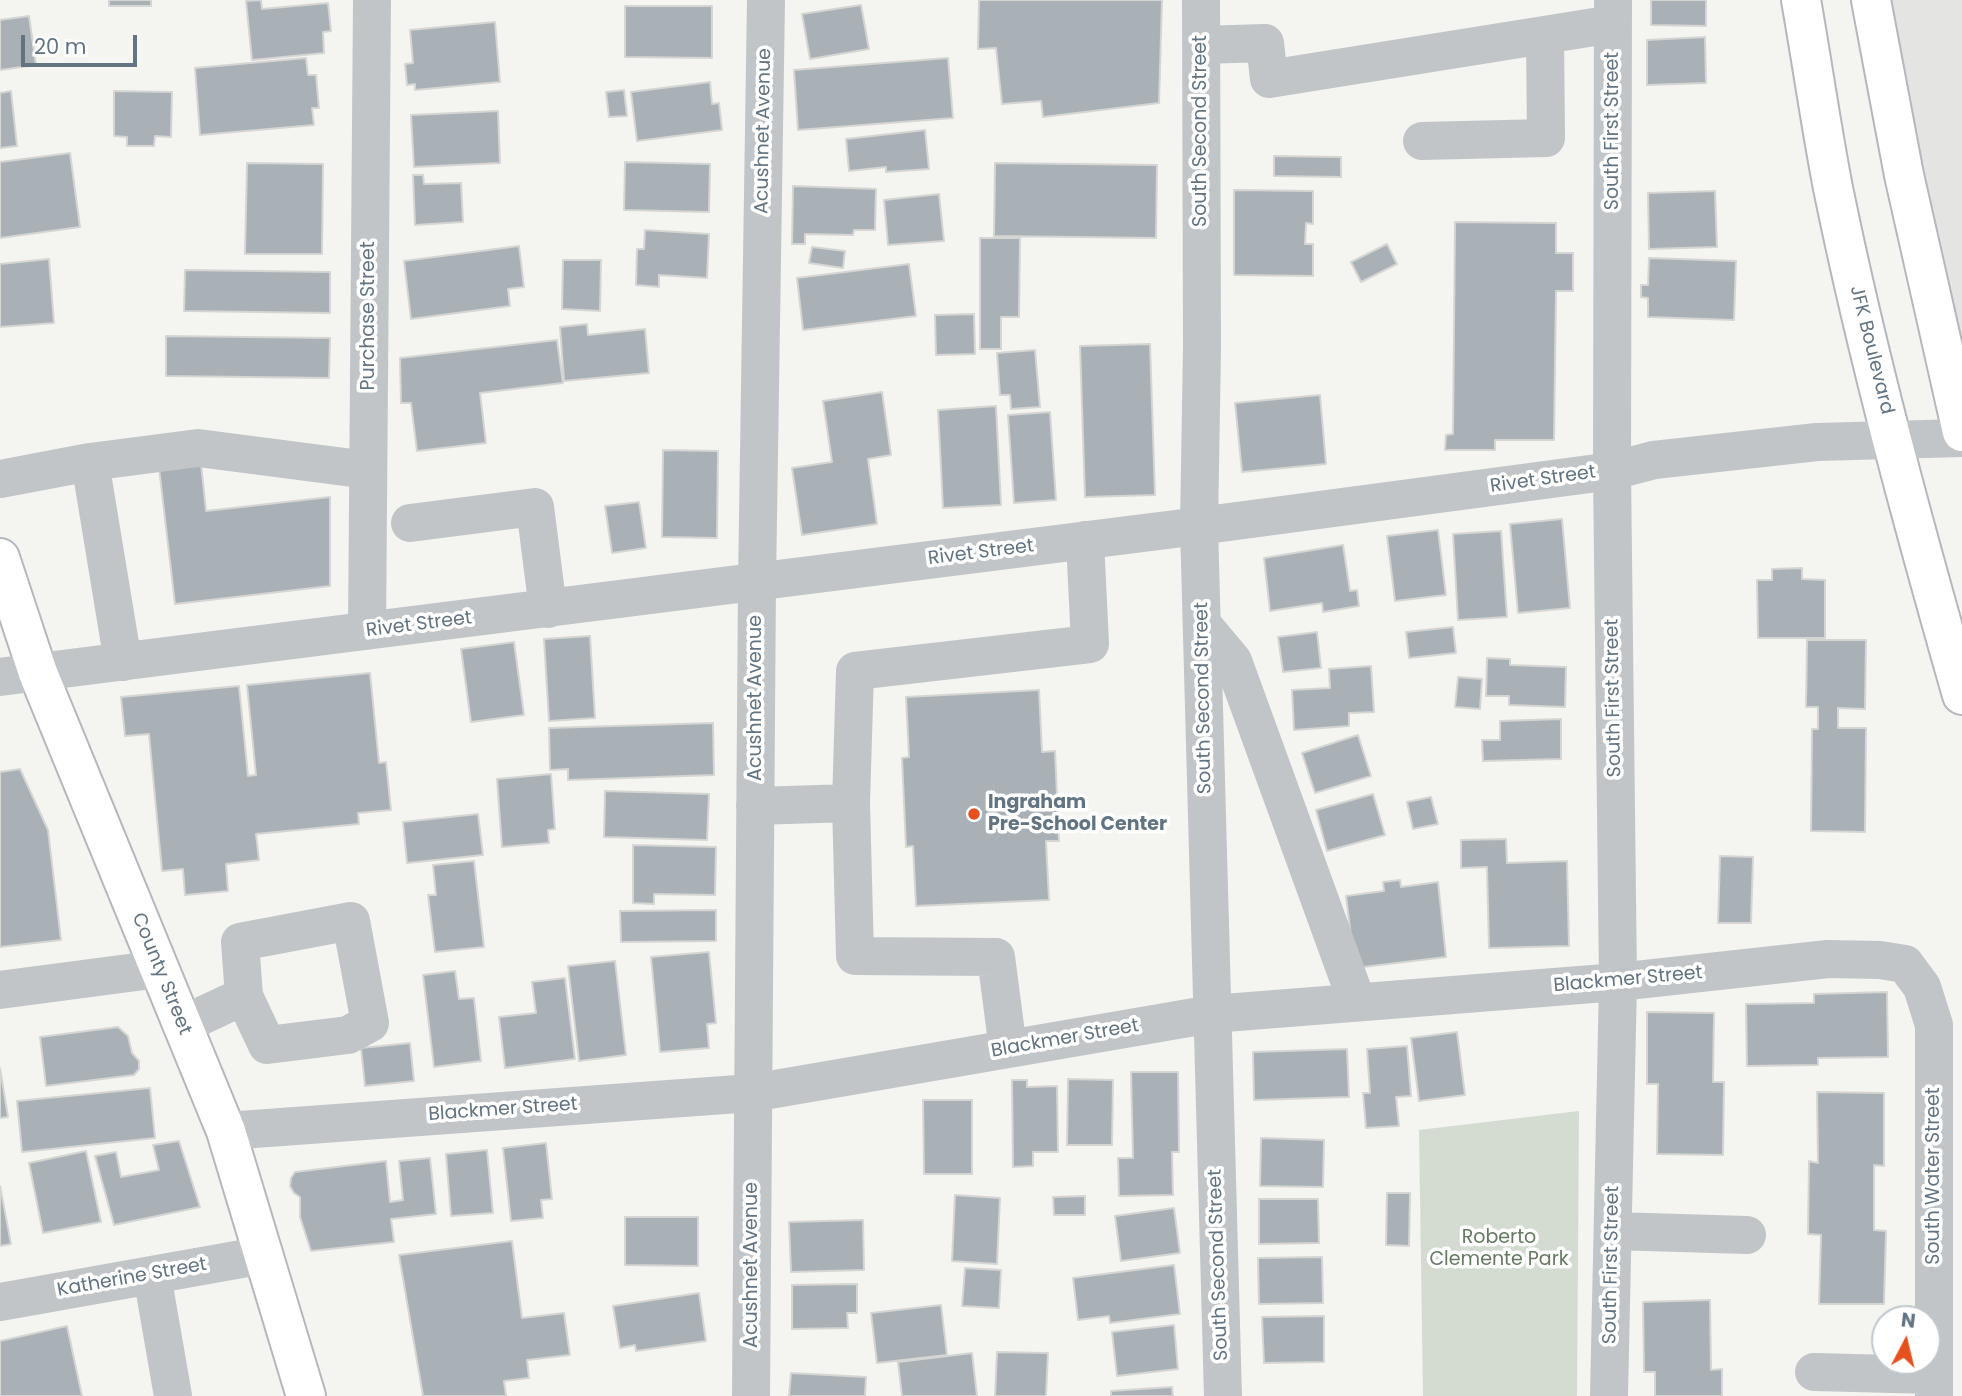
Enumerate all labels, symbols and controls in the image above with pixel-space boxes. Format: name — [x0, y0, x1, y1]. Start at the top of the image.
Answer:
scale bar — [24, 21, 140, 65]
text: 20 m — [34, 32, 87, 61]
street label: South Second Street — [1190, 35, 1212, 227]
street label: Acushnet Avenue — [751, 48, 777, 214]
street label: South First Street — [1602, 52, 1624, 210]
street label: Purchase Street — [358, 241, 380, 391]
street label: JFK Boulevard — [1844, 283, 1898, 417]
street label: Rivet Street — [1489, 461, 1597, 499]
street label: Rivet Street — [927, 535, 1035, 571]
street label: South Second Street — [1191, 602, 1217, 794]
street label: Rivet Street — [365, 607, 473, 643]
street label: Acushnet Avenue — [745, 615, 767, 781]
street label: South First Street — [1601, 619, 1627, 777]
place label: Ingraham Pre-School Center — [988, 792, 1167, 836]
marker: Ingraham Pre-School Center — [966, 806, 982, 822]
street label: County Street — [126, 910, 196, 1038]
street label: Blackmer Street — [1552, 962, 1704, 998]
street label: Blackmer Street — [989, 1015, 1141, 1063]
street label: South Water Street — [1923, 1087, 1945, 1265]
street label: Blackmer Street — [428, 1093, 578, 1127]
street label: South Second Street — [1204, 1169, 1234, 1361]
street label: Acushnet Avenue — [741, 1182, 763, 1348]
street label: South First Street — [1599, 1186, 1625, 1344]
park label: Roberto Clemente Park — [1429, 1227, 1569, 1271]
street label: Katherine Street — [55, 1254, 209, 1302]
north arrow — [1871, 1305, 1941, 1375]
text: N — [1900, 1306, 1917, 1335]

